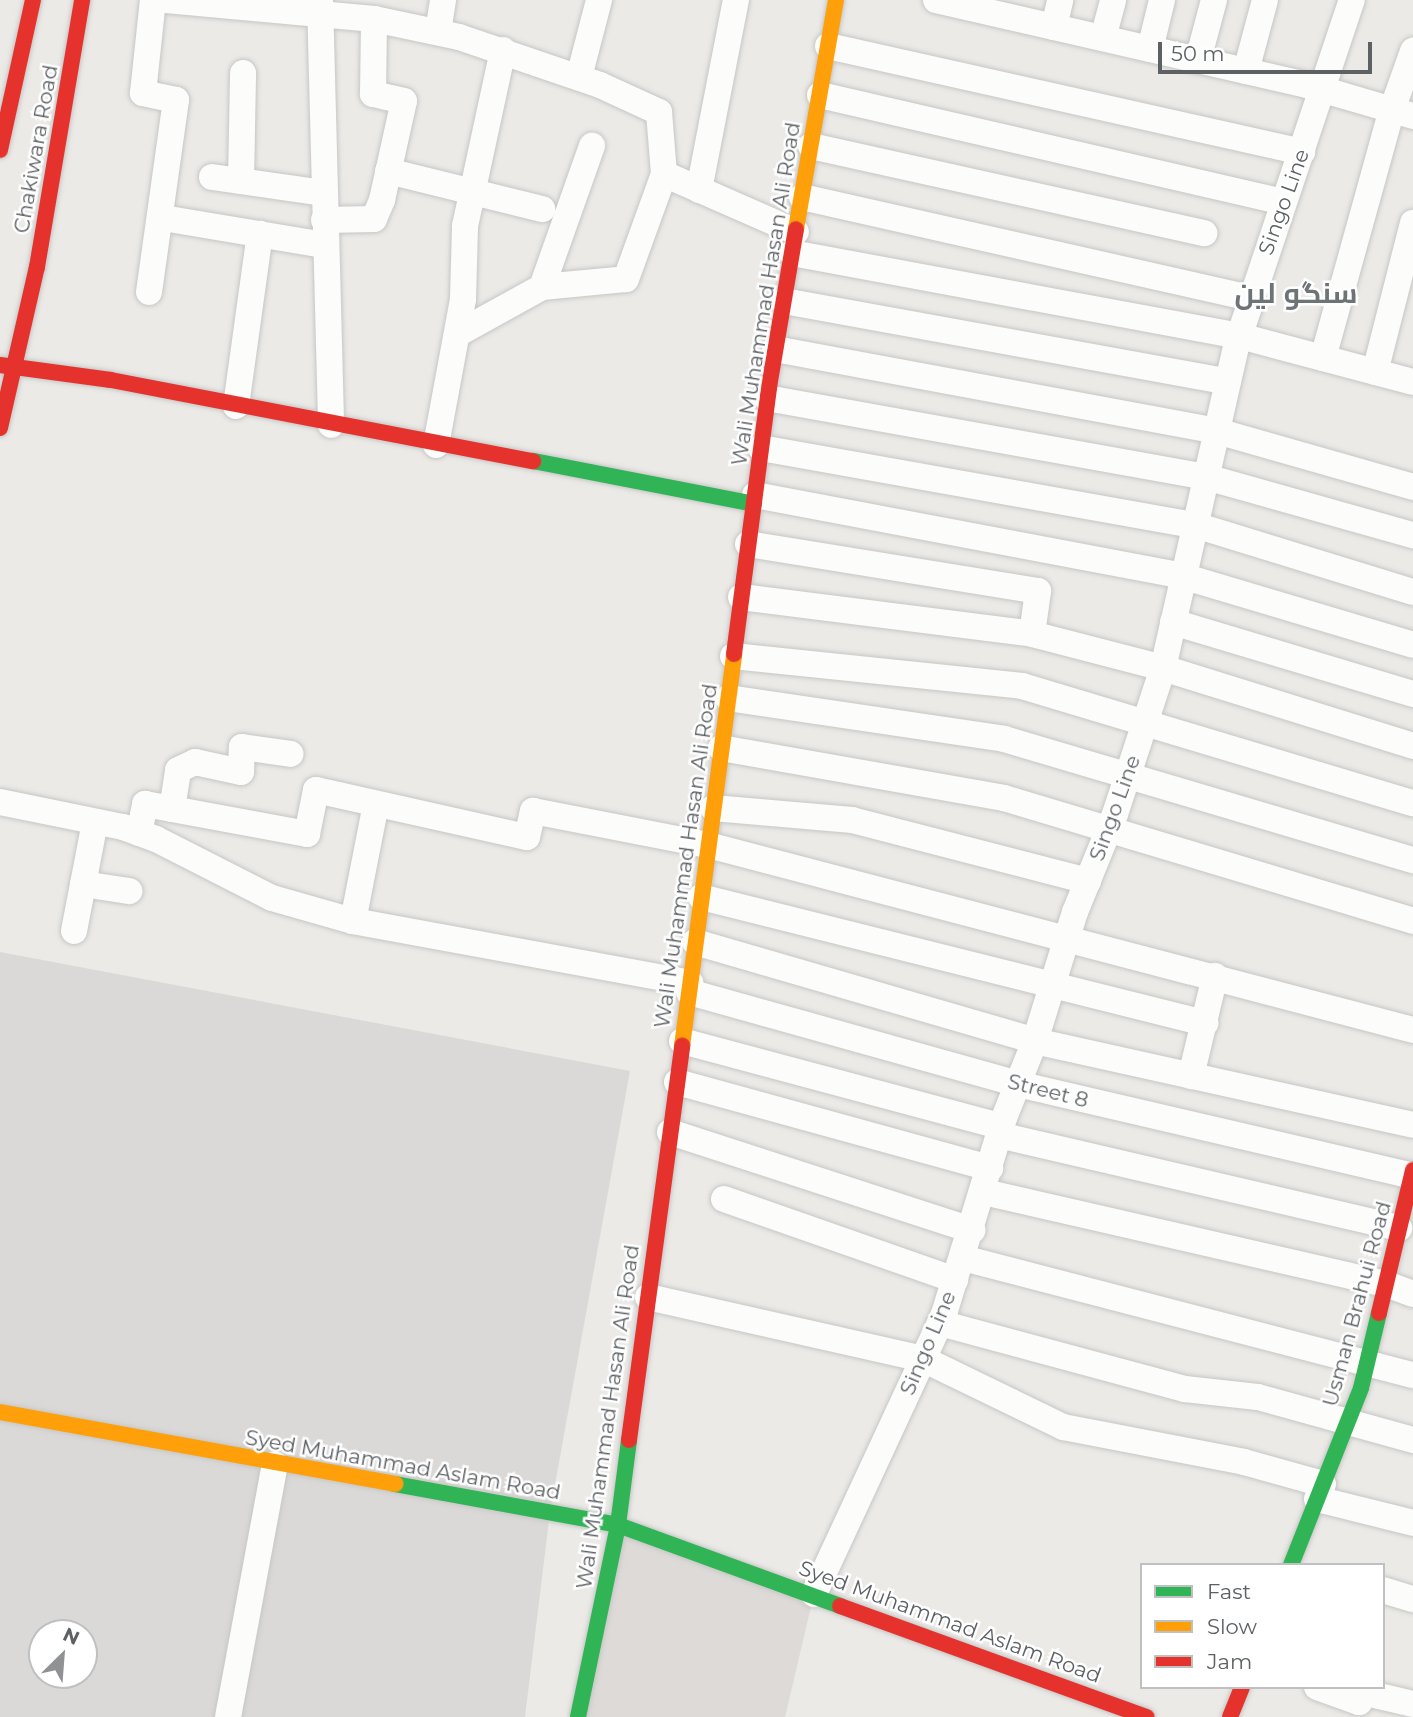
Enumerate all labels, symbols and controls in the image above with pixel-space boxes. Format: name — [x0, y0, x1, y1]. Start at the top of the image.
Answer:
scale bar — [1161, 28, 1374, 72]
text: 50 m — [1171, 41, 1225, 66]
street label: Chakiwara Road — [9, 63, 63, 235]
street label: Wali Muhammad Hasan Ali Road — [726, 120, 806, 468]
street label: Singo Line — [1253, 146, 1315, 258]
district label: سنگو لین — [1235, 276, 1357, 310]
street label: Wali Muhammad Hasan Ali Road — [649, 682, 723, 1030]
street label: Singo Line — [1084, 752, 1146, 864]
street label: Street 8 — [1005, 1069, 1091, 1113]
street label: Usman Brahui Road — [1317, 1199, 1397, 1409]
street label: Wali Muhammad Hasan Ali Road — [571, 1243, 645, 1591]
street label: Singo Line — [895, 1287, 961, 1399]
street label: Syed Muhammad Aslam Road — [243, 1425, 563, 1505]
street label: Syed Muhammad Aslam Road — [795, 1555, 1105, 1689]
legend — [1140, 1563, 1385, 1689]
text: Fast — [1207, 1579, 1251, 1604]
text: Slow — [1207, 1614, 1257, 1639]
north arrow — [28, 1619, 98, 1689]
text: N — [59, 1623, 83, 1650]
text: Jam — [1207, 1649, 1252, 1674]

